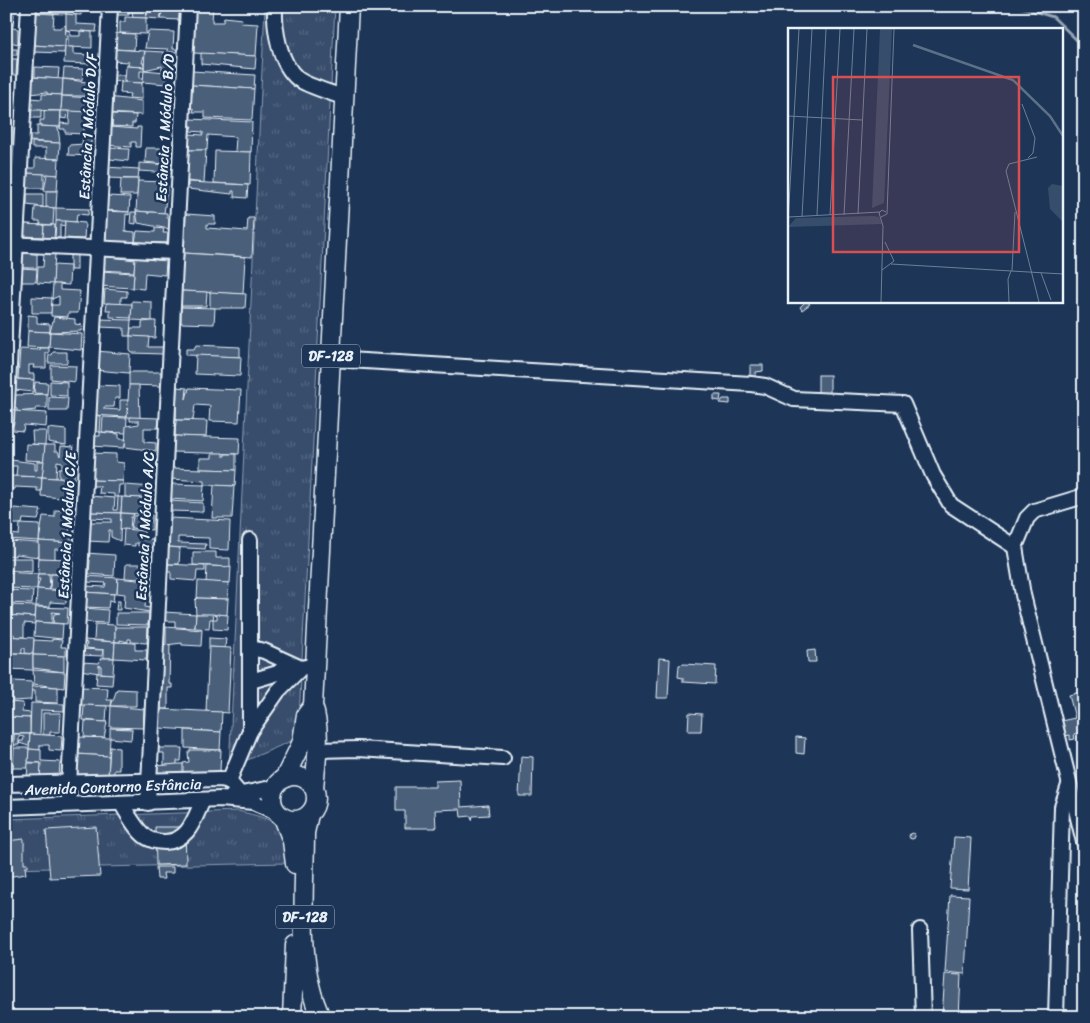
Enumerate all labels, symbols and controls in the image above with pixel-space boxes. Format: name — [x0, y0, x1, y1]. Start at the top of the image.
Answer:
inset map — [788, 28, 1062, 302]
street label: Estância 1 Módulo D/F — [71, 51, 105, 200]
street label: Estância 1 Módulo B/D — [148, 53, 182, 203]
road number: DF-128 — [302, 344, 360, 368]
street label: Estância 1 Módulo C/E — [50, 449, 84, 599]
street label: Estância 1 Módulo A/C — [128, 450, 162, 601]
street label: Avenida Contorno Estância — [23, 771, 202, 803]
road number: DF-128 — [276, 906, 334, 929]

